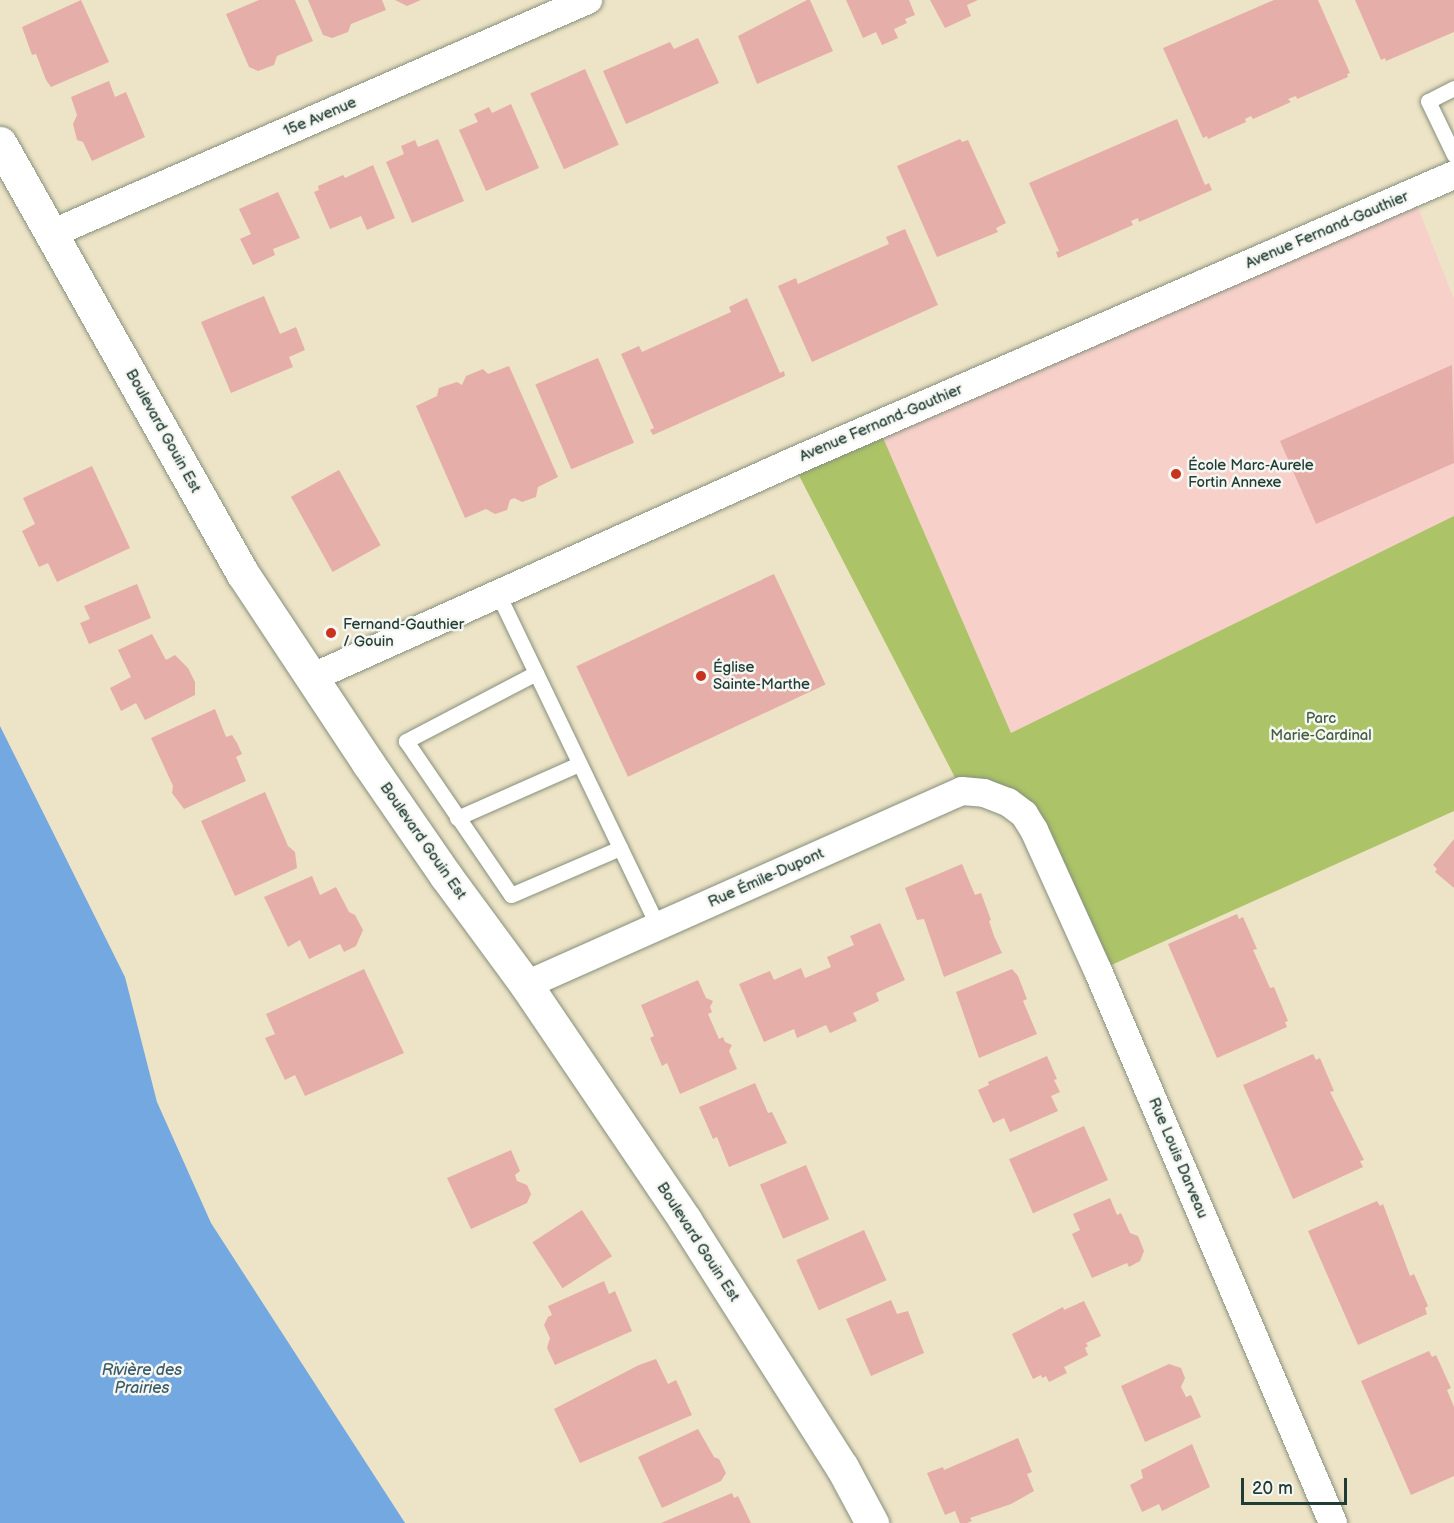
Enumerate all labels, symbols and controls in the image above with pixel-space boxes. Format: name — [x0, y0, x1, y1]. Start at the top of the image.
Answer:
street label: 15e Avenue — [281, 94, 359, 140]
street label: Avenue Fernand-Gauthier — [1243, 187, 1411, 273]
street label: Boulevard Gouin Est — [122, 366, 204, 496]
street label: Avenue Fernand-Gauthier — [797, 380, 965, 466]
place label: École Marc-Aurele Fortin Annexe — [1188, 456, 1314, 491]
marker: École Marc-Aurele Fortin Annexe — [1169, 467, 1183, 481]
place label: Fernand-Gauthier / Gouin — [343, 615, 464, 650]
marker: Fernand-Gauthier / Gouin — [324, 626, 338, 640]
place label: Église Sainte-Marthe — [713, 658, 810, 693]
marker: Église Sainte-Marthe — [694, 669, 708, 683]
park label: Parc Marie-Cardinal — [1270, 709, 1372, 744]
street label: Boulevard Gouin Est — [376, 779, 470, 903]
street label: Rue Émile-Dupont — [705, 844, 827, 912]
street label: Rue Louis Darveau — [1144, 1095, 1212, 1221]
street label: Boulevard Gouin Est — [653, 1179, 743, 1305]
water label: Rivière des Prairies — [102, 1361, 182, 1399]
scale bar — [1244, 1466, 1350, 1504]
text: 20 m — [1252, 1478, 1293, 1499]

